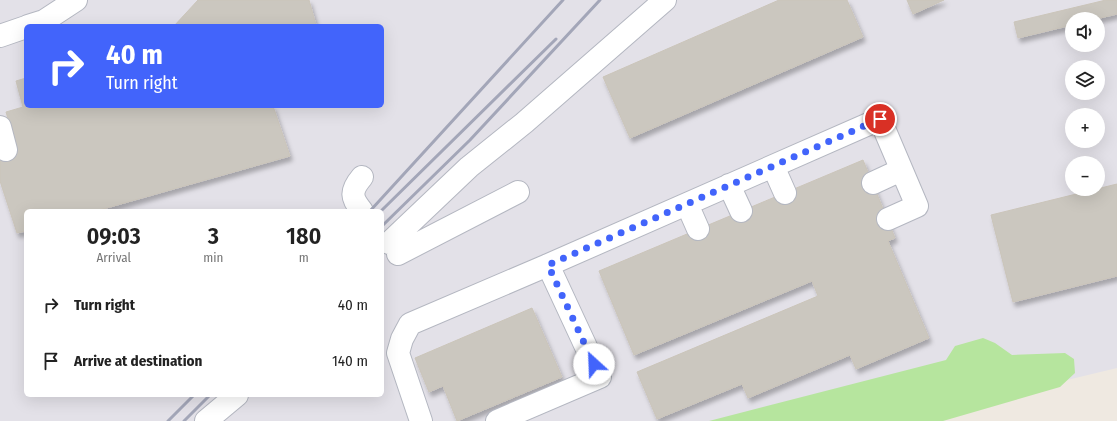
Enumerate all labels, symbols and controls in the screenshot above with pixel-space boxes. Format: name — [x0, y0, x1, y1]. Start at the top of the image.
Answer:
map controls — [1065, 12, 1105, 196]
button: sound — [1065, 12, 1105, 52]
text: 40 m — [106, 38, 163, 71]
icon: right — [40, 40, 92, 92]
button: layers — [1065, 60, 1105, 100]
text: Turn right — [106, 72, 178, 94]
pin — [863, 102, 897, 136]
icon: arrive — [869, 108, 891, 130]
button: + — [1065, 108, 1105, 148]
button: − — [1065, 156, 1105, 196]
text: 09:03 — [87, 222, 141, 250]
text: 3 — [208, 222, 219, 250]
text: 180 — [286, 222, 321, 250]
text: Arrival — [96, 250, 131, 265]
text: min — [203, 250, 223, 265]
text: m — [299, 250, 309, 265]
icon: right — [40, 294, 62, 316]
text: Turn right — [74, 296, 135, 314]
text: 40 m — [338, 296, 368, 314]
position arrow — [573, 343, 615, 385]
icon: arrive — [40, 350, 62, 372]
text: Arrive at destination — [74, 352, 202, 370]
text: 140 m — [332, 352, 368, 370]

